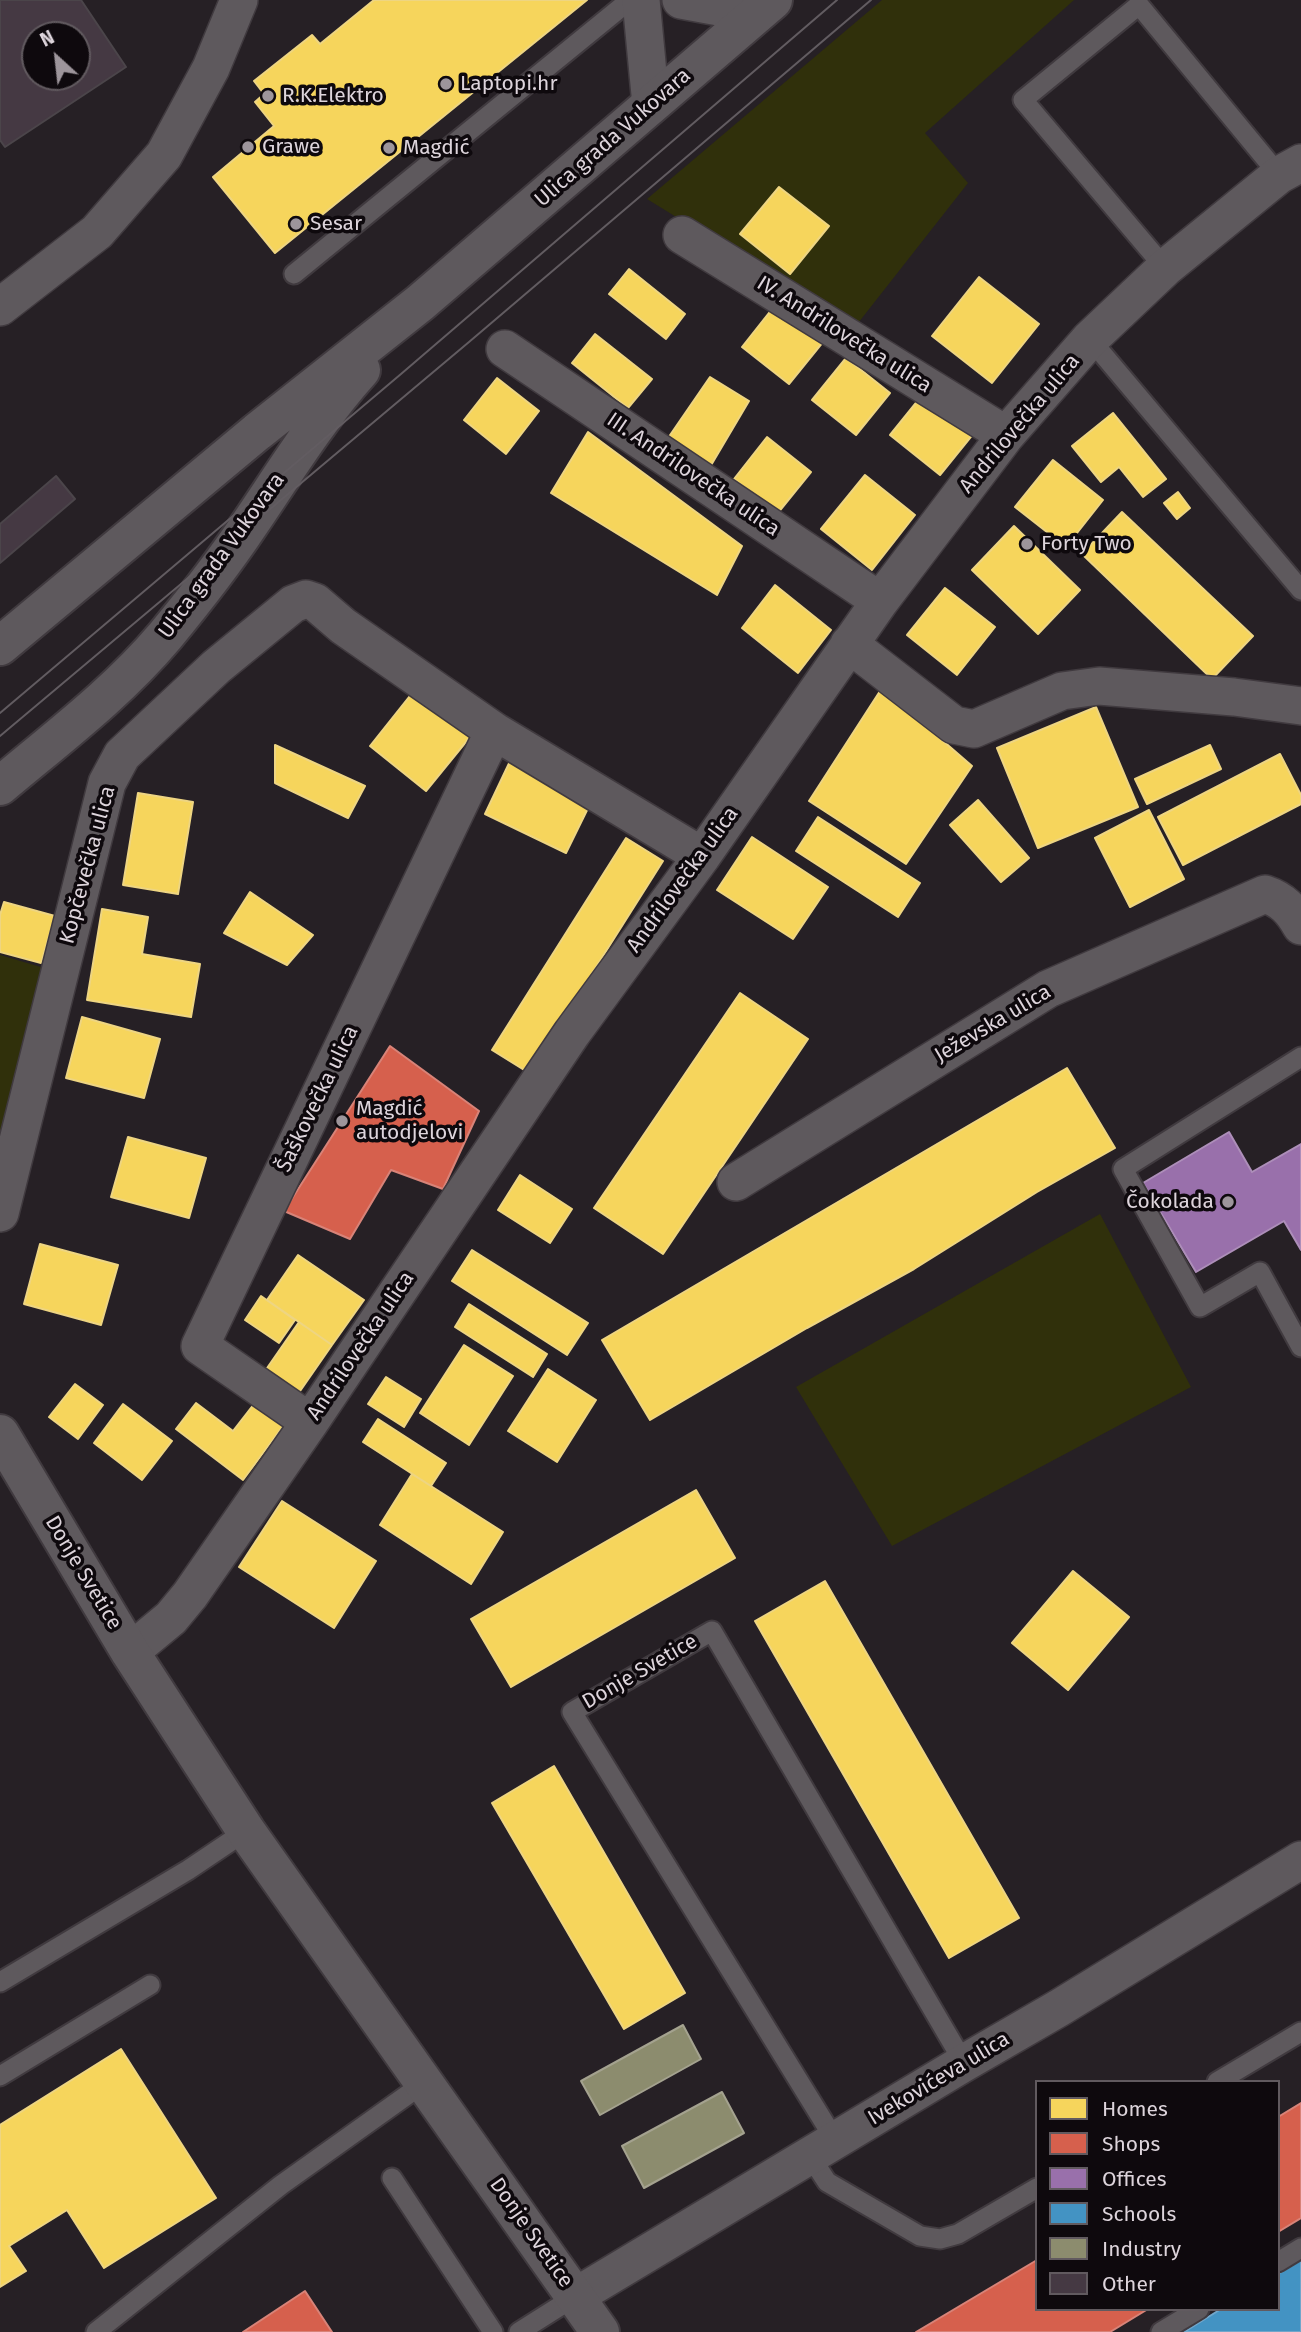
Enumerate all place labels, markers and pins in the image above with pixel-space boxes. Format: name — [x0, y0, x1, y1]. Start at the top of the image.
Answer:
place label: Laptopi.hr — [460, 71, 558, 97]
marker: Laptopi.hr — [438, 76, 454, 92]
place label: R.K.Elektro — [282, 83, 384, 109]
marker: R.K.Elektro — [260, 88, 276, 104]
place label: Grawe — [262, 134, 320, 160]
place label: Magdić — [403, 135, 470, 161]
marker: Grawe — [240, 139, 256, 155]
marker: Magdić — [381, 140, 397, 156]
place label: Sesar — [310, 211, 362, 237]
marker: Sesar — [288, 216, 304, 232]
place label: Forty Two — [1041, 531, 1132, 557]
marker: Forty Two — [1019, 536, 1035, 552]
place label: Magdić autodjelovi — [356, 1096, 464, 1146]
marker: Magdić autodjelovi — [334, 1113, 350, 1129]
place label: Čokolada — [1126, 1189, 1214, 1215]
marker: Čokolada — [1220, 1194, 1236, 1210]

